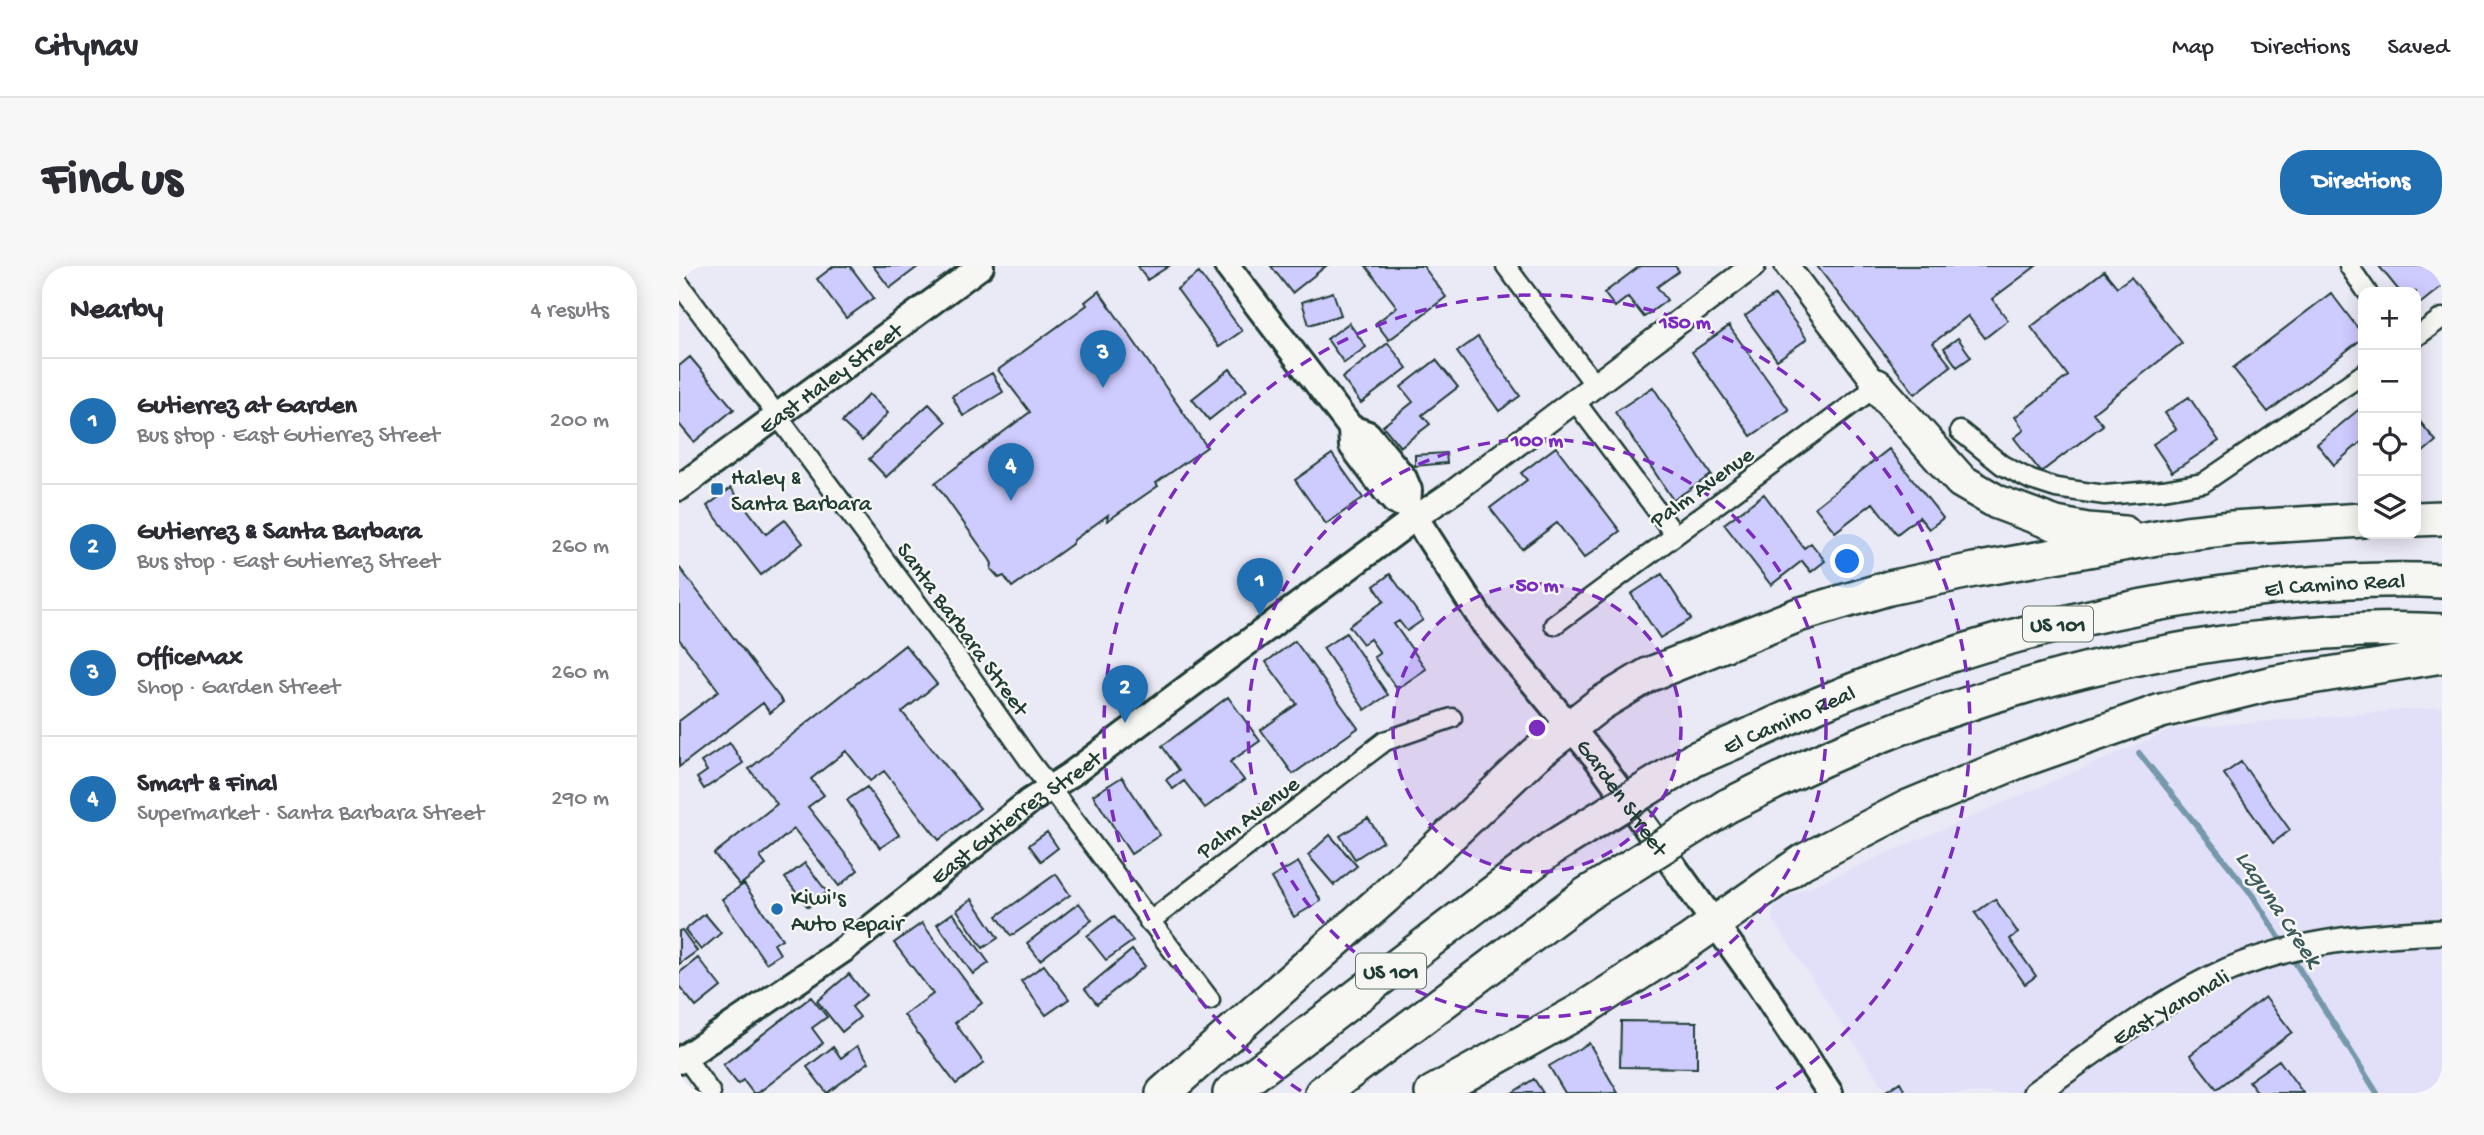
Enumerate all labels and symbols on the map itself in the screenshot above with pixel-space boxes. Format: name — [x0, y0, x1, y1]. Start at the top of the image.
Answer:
text: 150 m — [1658, 312, 1711, 337]
street label: East Haley Street — [755, 317, 910, 442]
pin: 3 — [1080, 330, 1126, 388]
text: 100 m — [1510, 430, 1563, 455]
street label: Palm Avenue — [1645, 442, 1761, 536]
pin: 4 — [988, 443, 1034, 501]
place label: Haley & Santa Barbara — [731, 466, 873, 519]
marker: Haley & Santa Barbara — [709, 481, 725, 497]
street label: Santa Barbara Street — [889, 538, 1034, 723]
your location — [1830, 544, 1864, 578]
pin: 1 — [1237, 558, 1283, 616]
street label: El Camino Real — [2263, 570, 2406, 605]
text: 50 m — [1516, 575, 1559, 600]
road number: US 101 — [2023, 606, 2093, 642]
pin: 2 — [1102, 665, 1148, 723]
street label: El Camino Real — [1720, 681, 1860, 762]
centre of rings — [1525, 716, 1549, 740]
street label: Garden Street — [1569, 734, 1673, 864]
street label: East Gutierrez Street — [926, 745, 1109, 892]
street label: Palm Avenue — [1192, 771, 1307, 867]
water label: Laguna Creek — [2227, 846, 2328, 976]
place label: Kiwi's Auto Repair — [791, 886, 905, 939]
marker: Kiwi's Auto Repair — [769, 901, 785, 917]
road number: US 101 — [1356, 954, 1426, 988]
street label: East Yanonali — [2109, 965, 2235, 1053]

